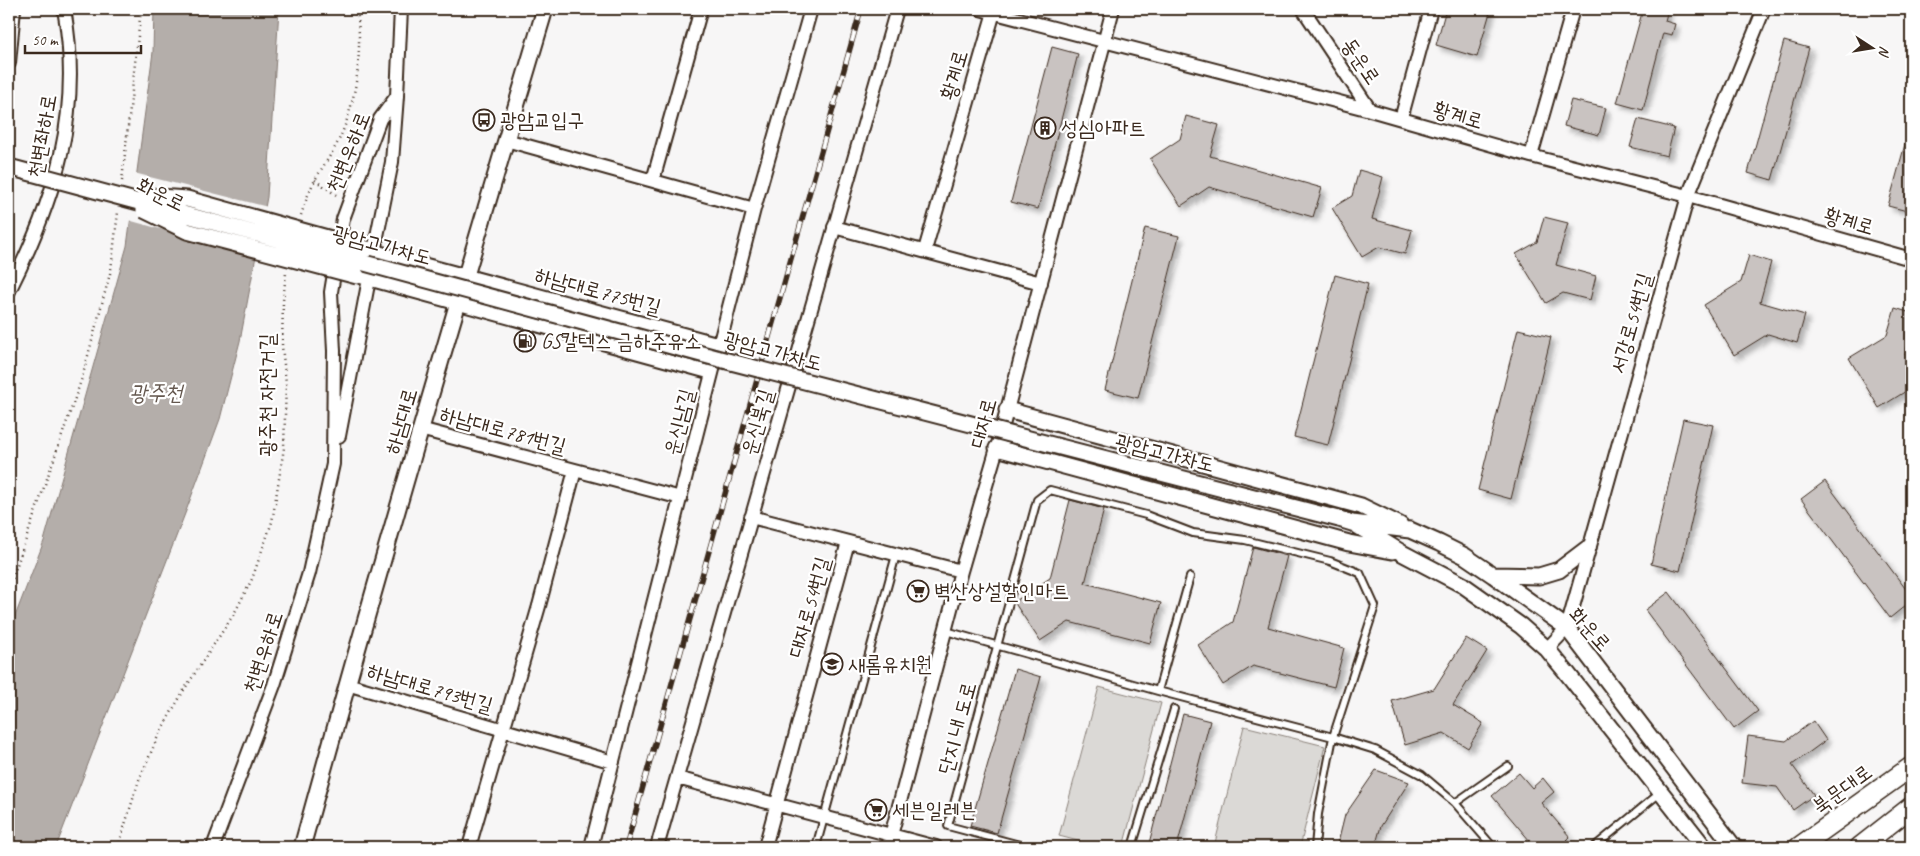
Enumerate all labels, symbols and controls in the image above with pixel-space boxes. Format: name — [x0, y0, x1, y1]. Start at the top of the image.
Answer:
scale bar — [25, 22, 141, 54]
north arrow — [1848, 22, 1898, 72]
text: 50 m — [32, 31, 59, 50]
street label: 동운로 — [1336, 33, 1386, 89]
text: N — [1875, 45, 1893, 59]
street label: 황계로 — [935, 47, 973, 103]
street label: 천변좌하로 — [22, 92, 62, 180]
street label: 황계로 — [1430, 96, 1486, 134]
place label: 광암교입구 — [500, 107, 585, 133]
street label: 천변우하로 — [320, 108, 376, 196]
bus stop icon: 광암교입구 — [472, 108, 496, 132]
place label: 성심아파트 — [1061, 115, 1146, 141]
building icon: 성심아파트 — [1033, 116, 1057, 140]
street label: 화운로 — [133, 171, 189, 217]
street label: 황계로 — [1821, 202, 1877, 240]
street label: 광암고가차도 — [330, 219, 434, 271]
street label: 하남대로775번길 — [532, 262, 664, 320]
street label: 서강로54번길 — [1604, 270, 1658, 376]
street label: 광암고가차도 — [721, 325, 825, 377]
place label: GS칼텍스 금하주유소 — [541, 328, 701, 354]
fuel station icon: GS칼텍스 금하주유소 — [513, 329, 537, 353]
street label: 광주천 자전거길 — [254, 333, 280, 457]
water label: 광주천 — [129, 379, 185, 407]
street label: 하남대로 — [379, 385, 423, 457]
street label: 운신남길 — [658, 386, 700, 458]
street label: 운신북길 — [735, 386, 779, 458]
street label: 대자로 — [964, 395, 1002, 451]
street label: 하남대로781번길 — [437, 401, 569, 459]
street label: 광암고가차도 — [1113, 428, 1217, 478]
street label: 대자로54번길 — [782, 554, 836, 660]
place label: 벽산상설할인마트 — [934, 578, 1069, 604]
supermarket icon: 벽산상설할인마트 — [906, 579, 930, 603]
street label: 화운로 — [1563, 601, 1617, 657]
street label: 천변우하로 — [238, 608, 288, 696]
place label: 새롬유치원 — [848, 651, 933, 677]
school or university icon: 새롬유치원 — [820, 652, 844, 676]
street label: 하남대로793번길 — [364, 658, 496, 718]
street label: 단지 내 도로 — [932, 679, 982, 777]
street label: 북문대로 — [1807, 759, 1877, 819]
place label: 세븐일레븐 — [892, 797, 977, 823]
supermarket icon: 세븐일레븐 — [864, 798, 888, 822]

